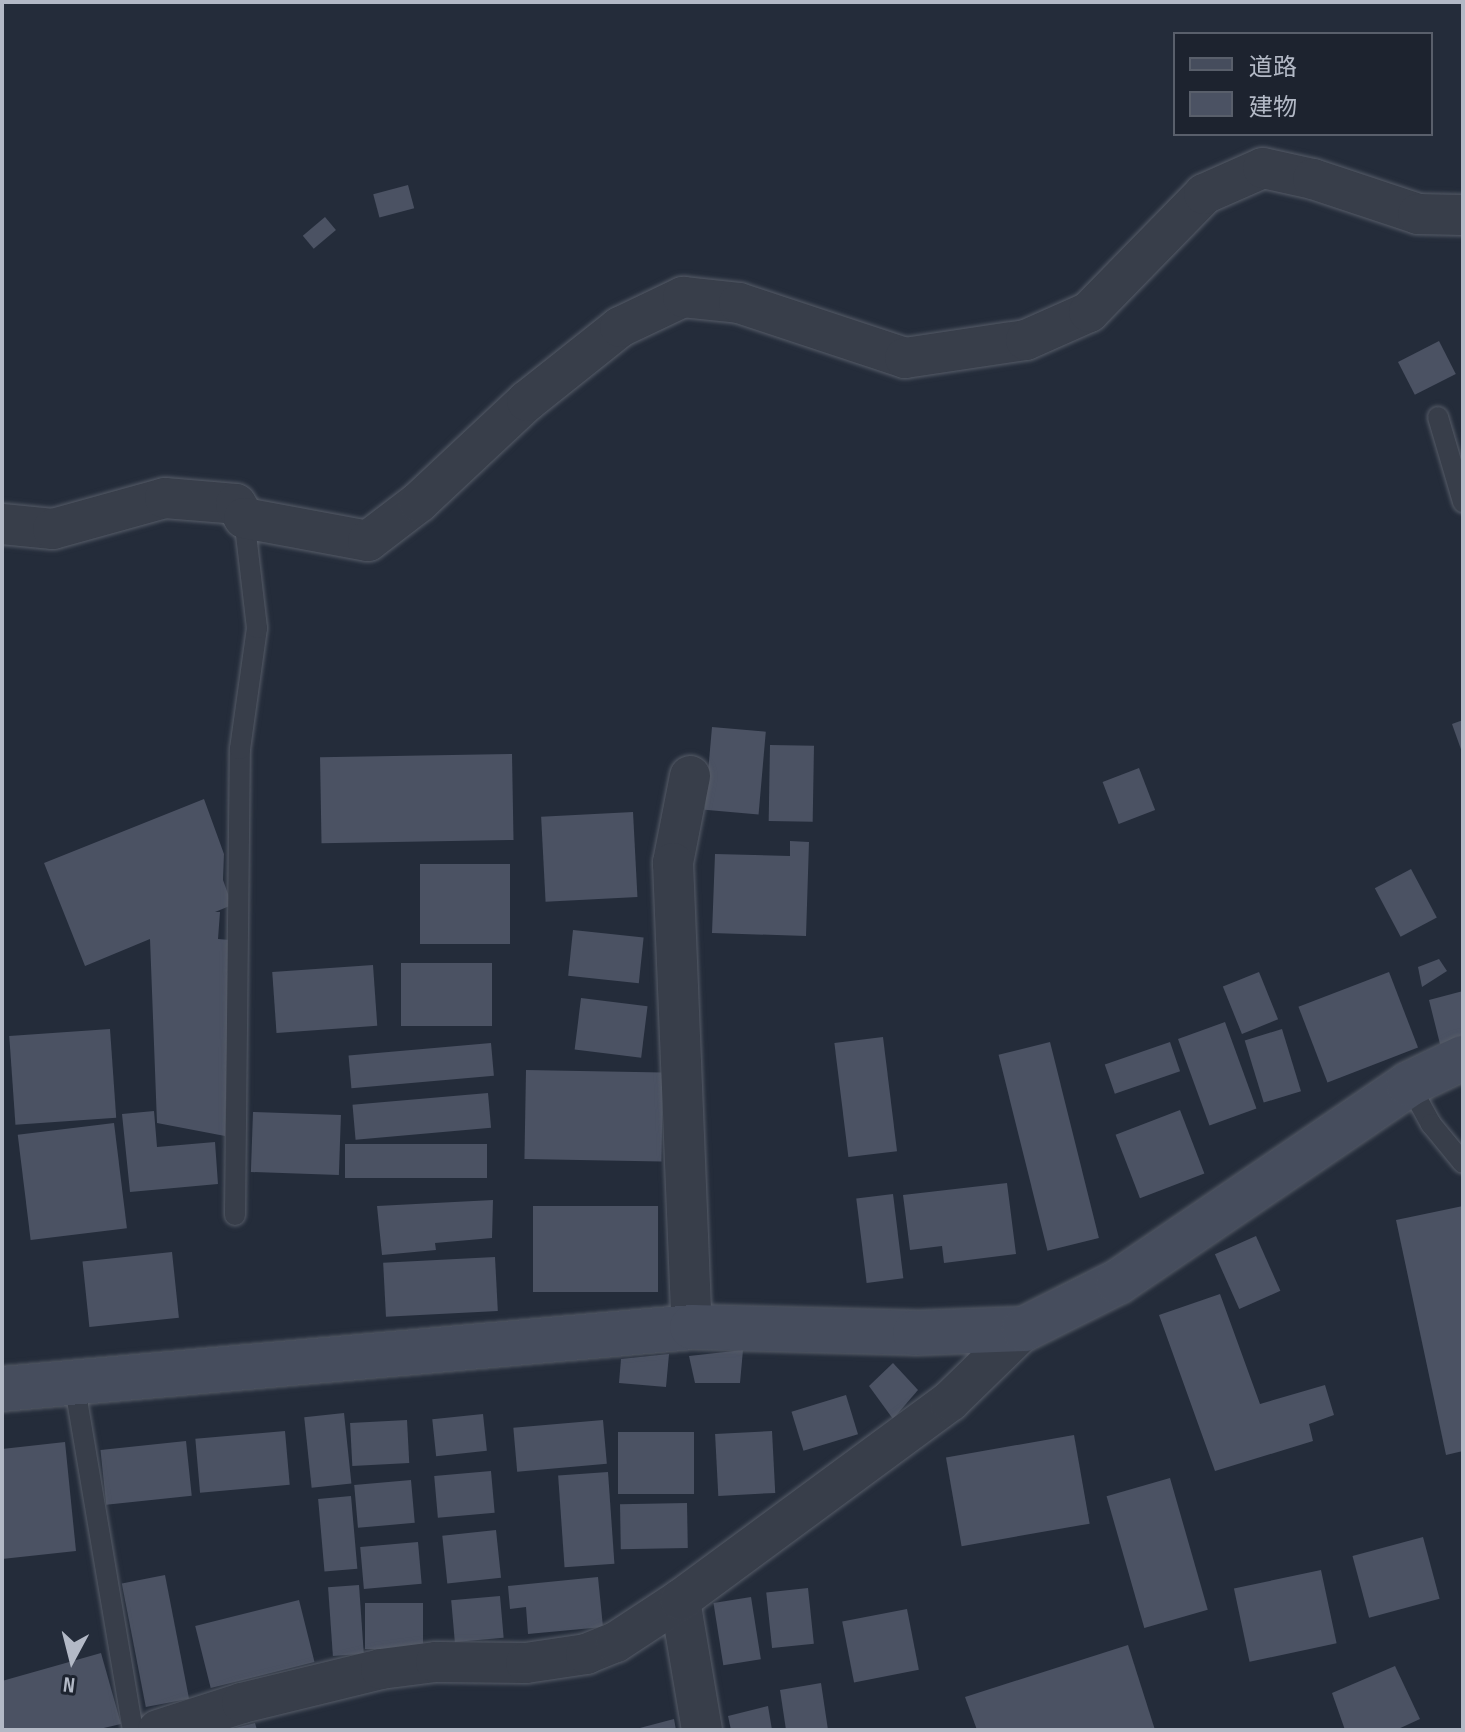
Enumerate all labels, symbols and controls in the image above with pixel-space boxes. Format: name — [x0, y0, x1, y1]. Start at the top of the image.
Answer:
legend — [1173, 32, 1433, 136]
text: 道路 — [1249, 53, 1297, 82]
text: 建物 — [1249, 93, 1297, 122]
north arrow — [32, 1620, 112, 1700]
text: N — [62, 1670, 76, 1698]

